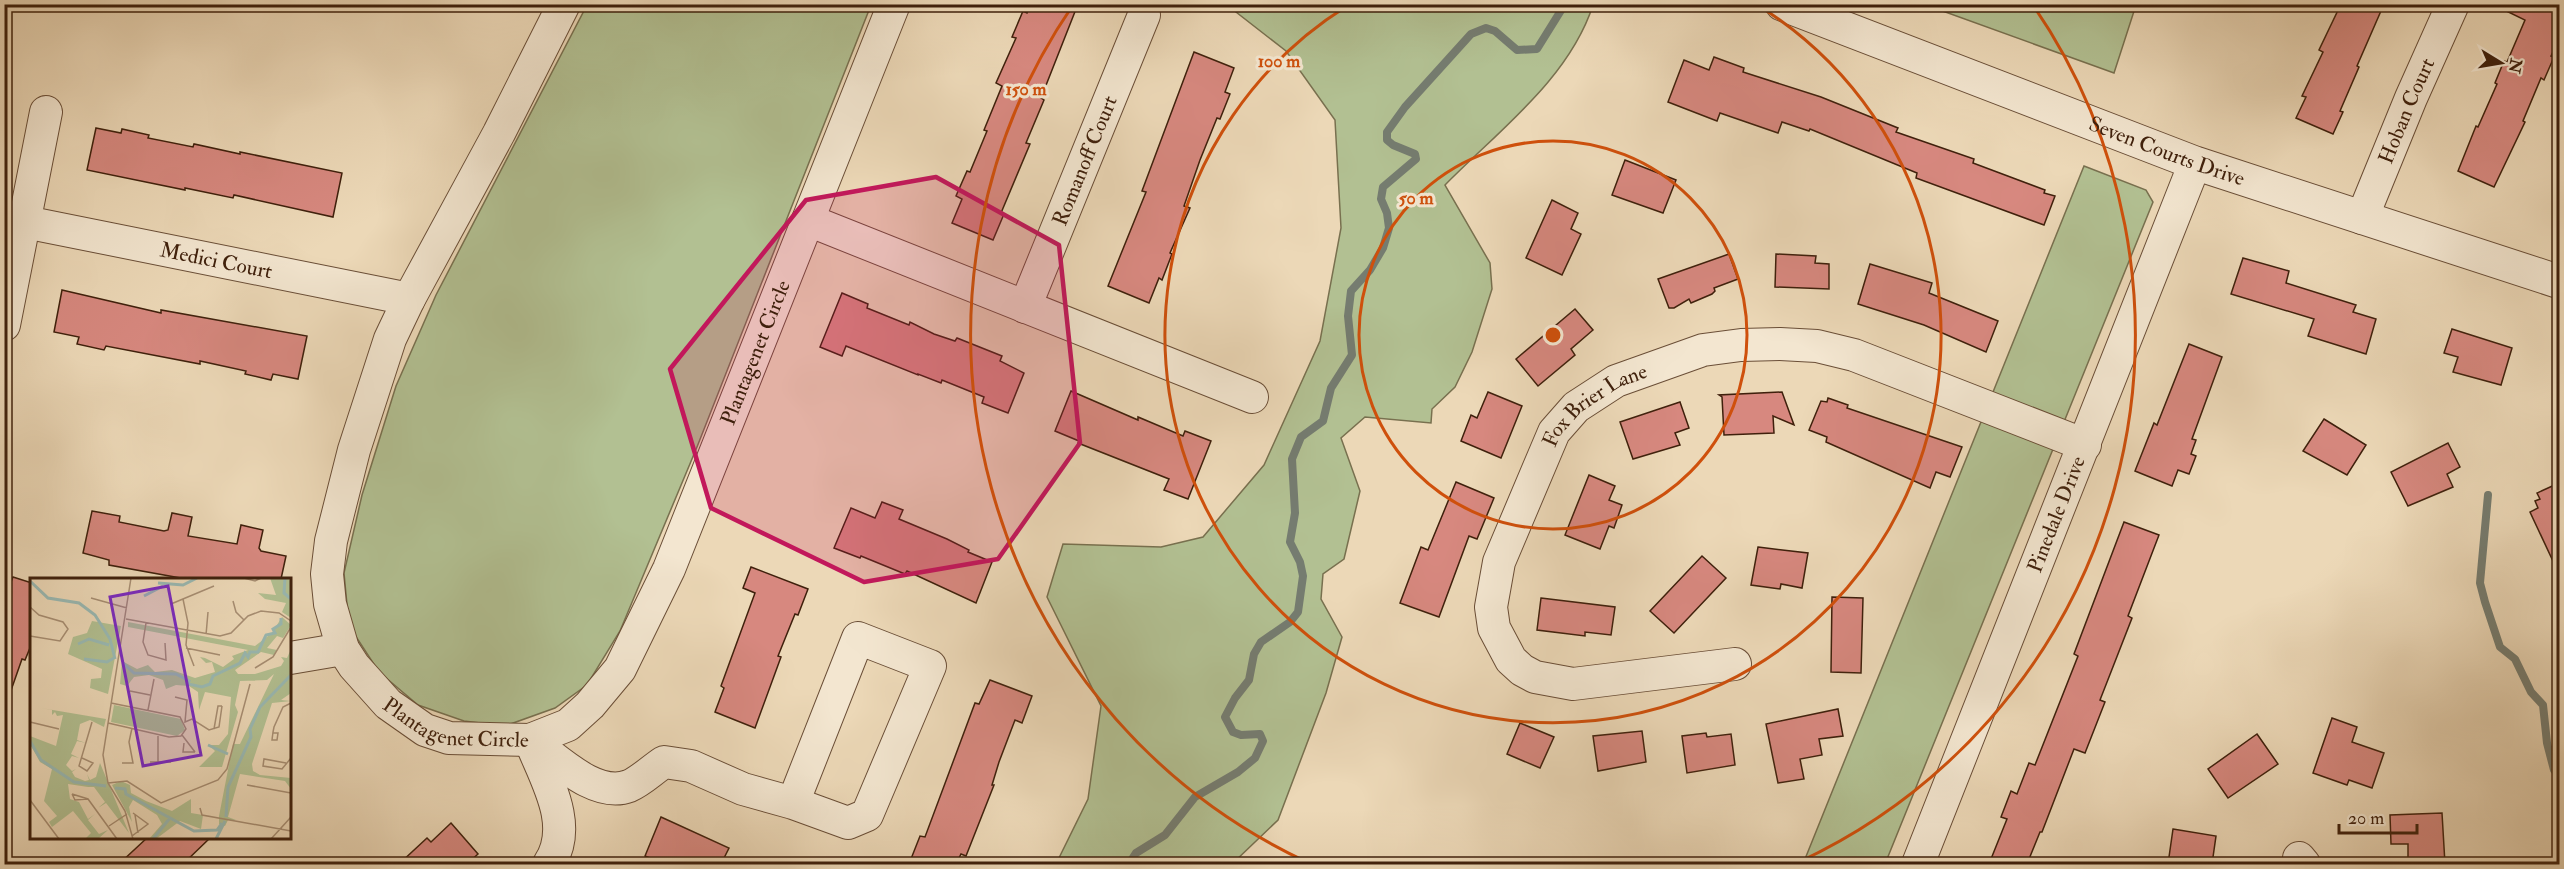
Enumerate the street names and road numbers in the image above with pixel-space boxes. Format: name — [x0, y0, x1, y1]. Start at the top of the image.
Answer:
street label: Hoban Court — [2372, 53, 2441, 168]
street label: Romanoff Court — [1046, 91, 1123, 230]
street label: Seven Courts Drive — [2085, 110, 2248, 192]
street label: Medici Court — [158, 236, 275, 285]
street label: Plantagenet Circle — [714, 276, 796, 429]
street label: Fox Brier Lane — [1536, 357, 1651, 451]
street label: Pinedale Drive — [2021, 452, 2091, 576]
street label: Plantagenet Circle — [377, 691, 529, 753]

